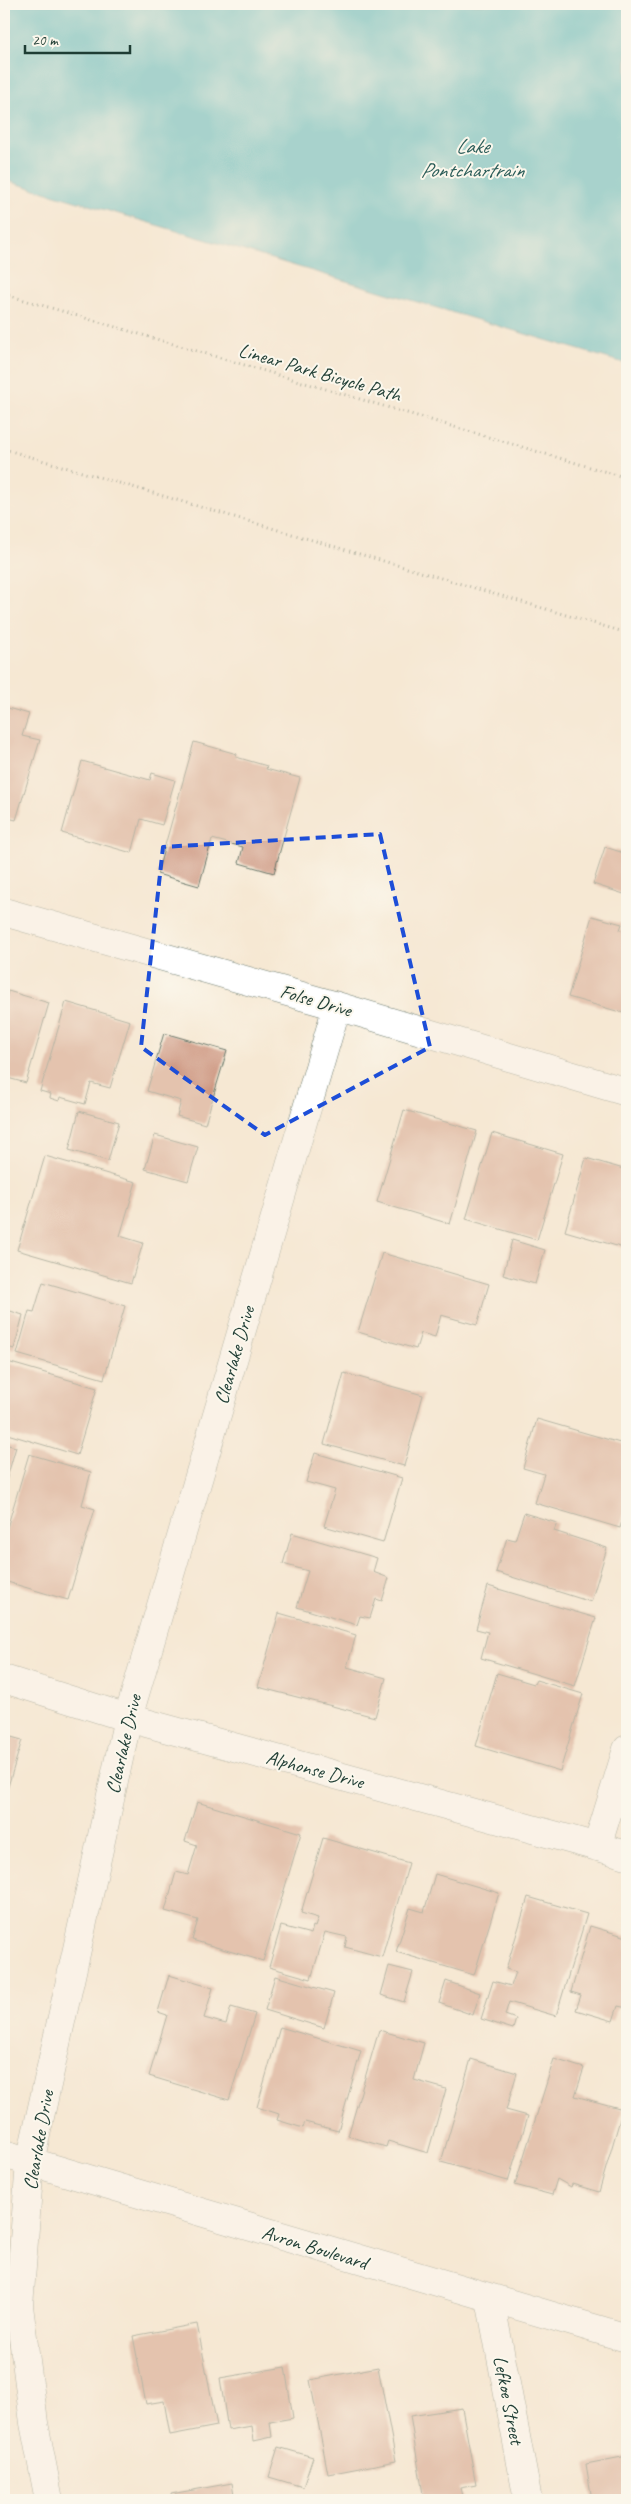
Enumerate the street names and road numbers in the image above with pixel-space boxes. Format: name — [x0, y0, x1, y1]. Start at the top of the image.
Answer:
street label: Linear Park Bicycle Path — [236, 337, 405, 408]
street label: Folse Drive — [277, 978, 356, 1023]
street label: Clearlake Drive — [209, 1302, 261, 1407]
street label: Clearlake Drive — [100, 1691, 147, 1796]
street label: Alphonse Drive — [263, 1744, 368, 1795]
street label: Clearlake Drive — [17, 2087, 60, 2192]
street label: Avron Boulevard — [259, 2220, 374, 2276]
street label: Lefkoe Street — [488, 2354, 530, 2449]

